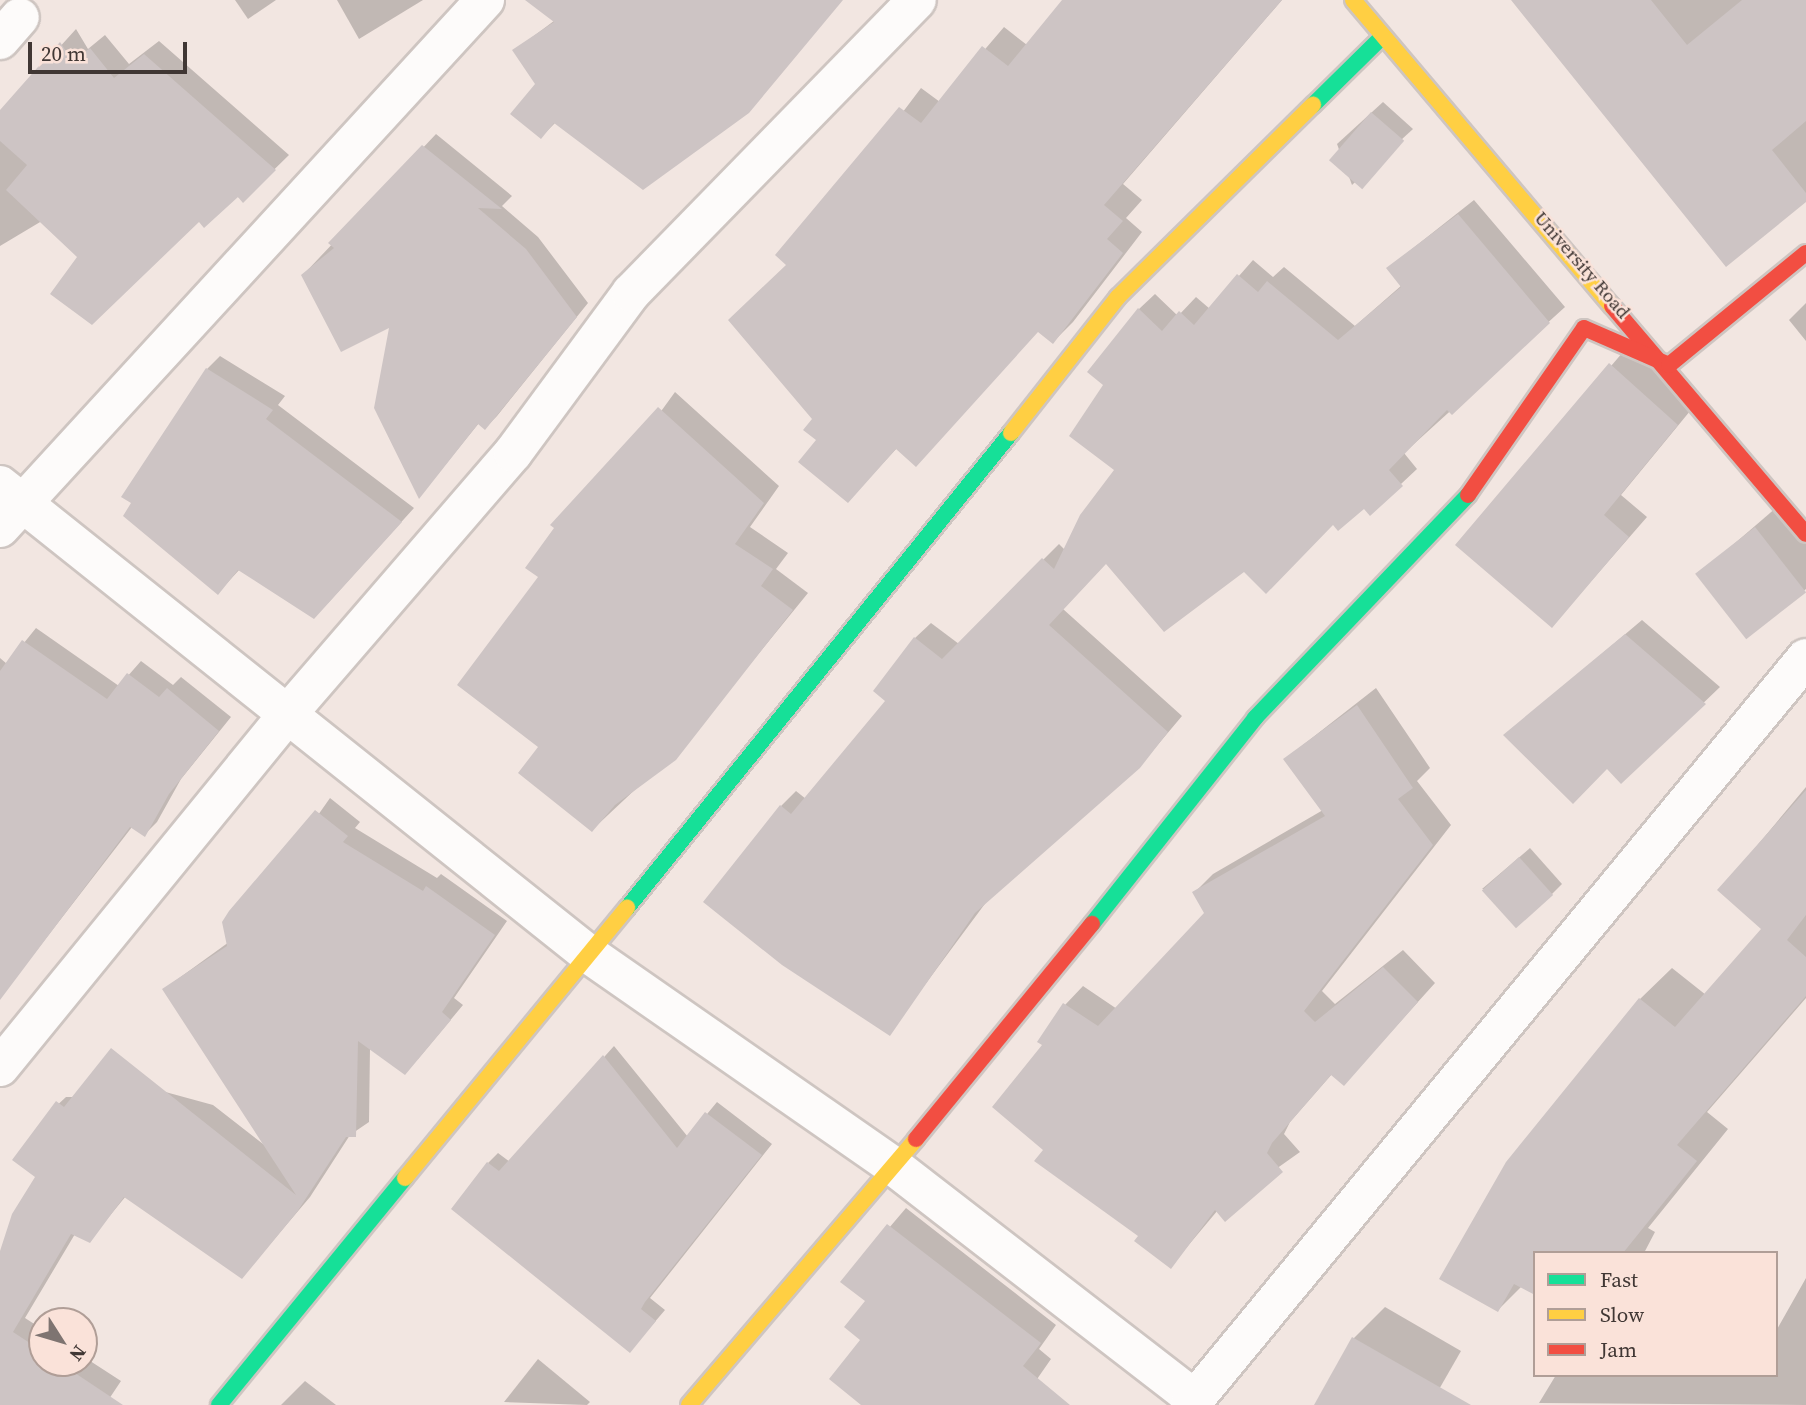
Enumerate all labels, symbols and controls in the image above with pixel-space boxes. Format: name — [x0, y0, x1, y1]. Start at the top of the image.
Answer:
scale bar — [32, 28, 191, 72]
text: 20 m — [41, 39, 86, 68]
street label: University Road — [1529, 207, 1635, 323]
legend — [1533, 1251, 1778, 1377]
text: Fast — [1600, 1265, 1638, 1294]
text: Slow — [1600, 1300, 1644, 1329]
north arrow — [28, 1307, 98, 1377]
text: Jam — [1600, 1335, 1637, 1364]
text: N — [64, 1340, 93, 1367]

